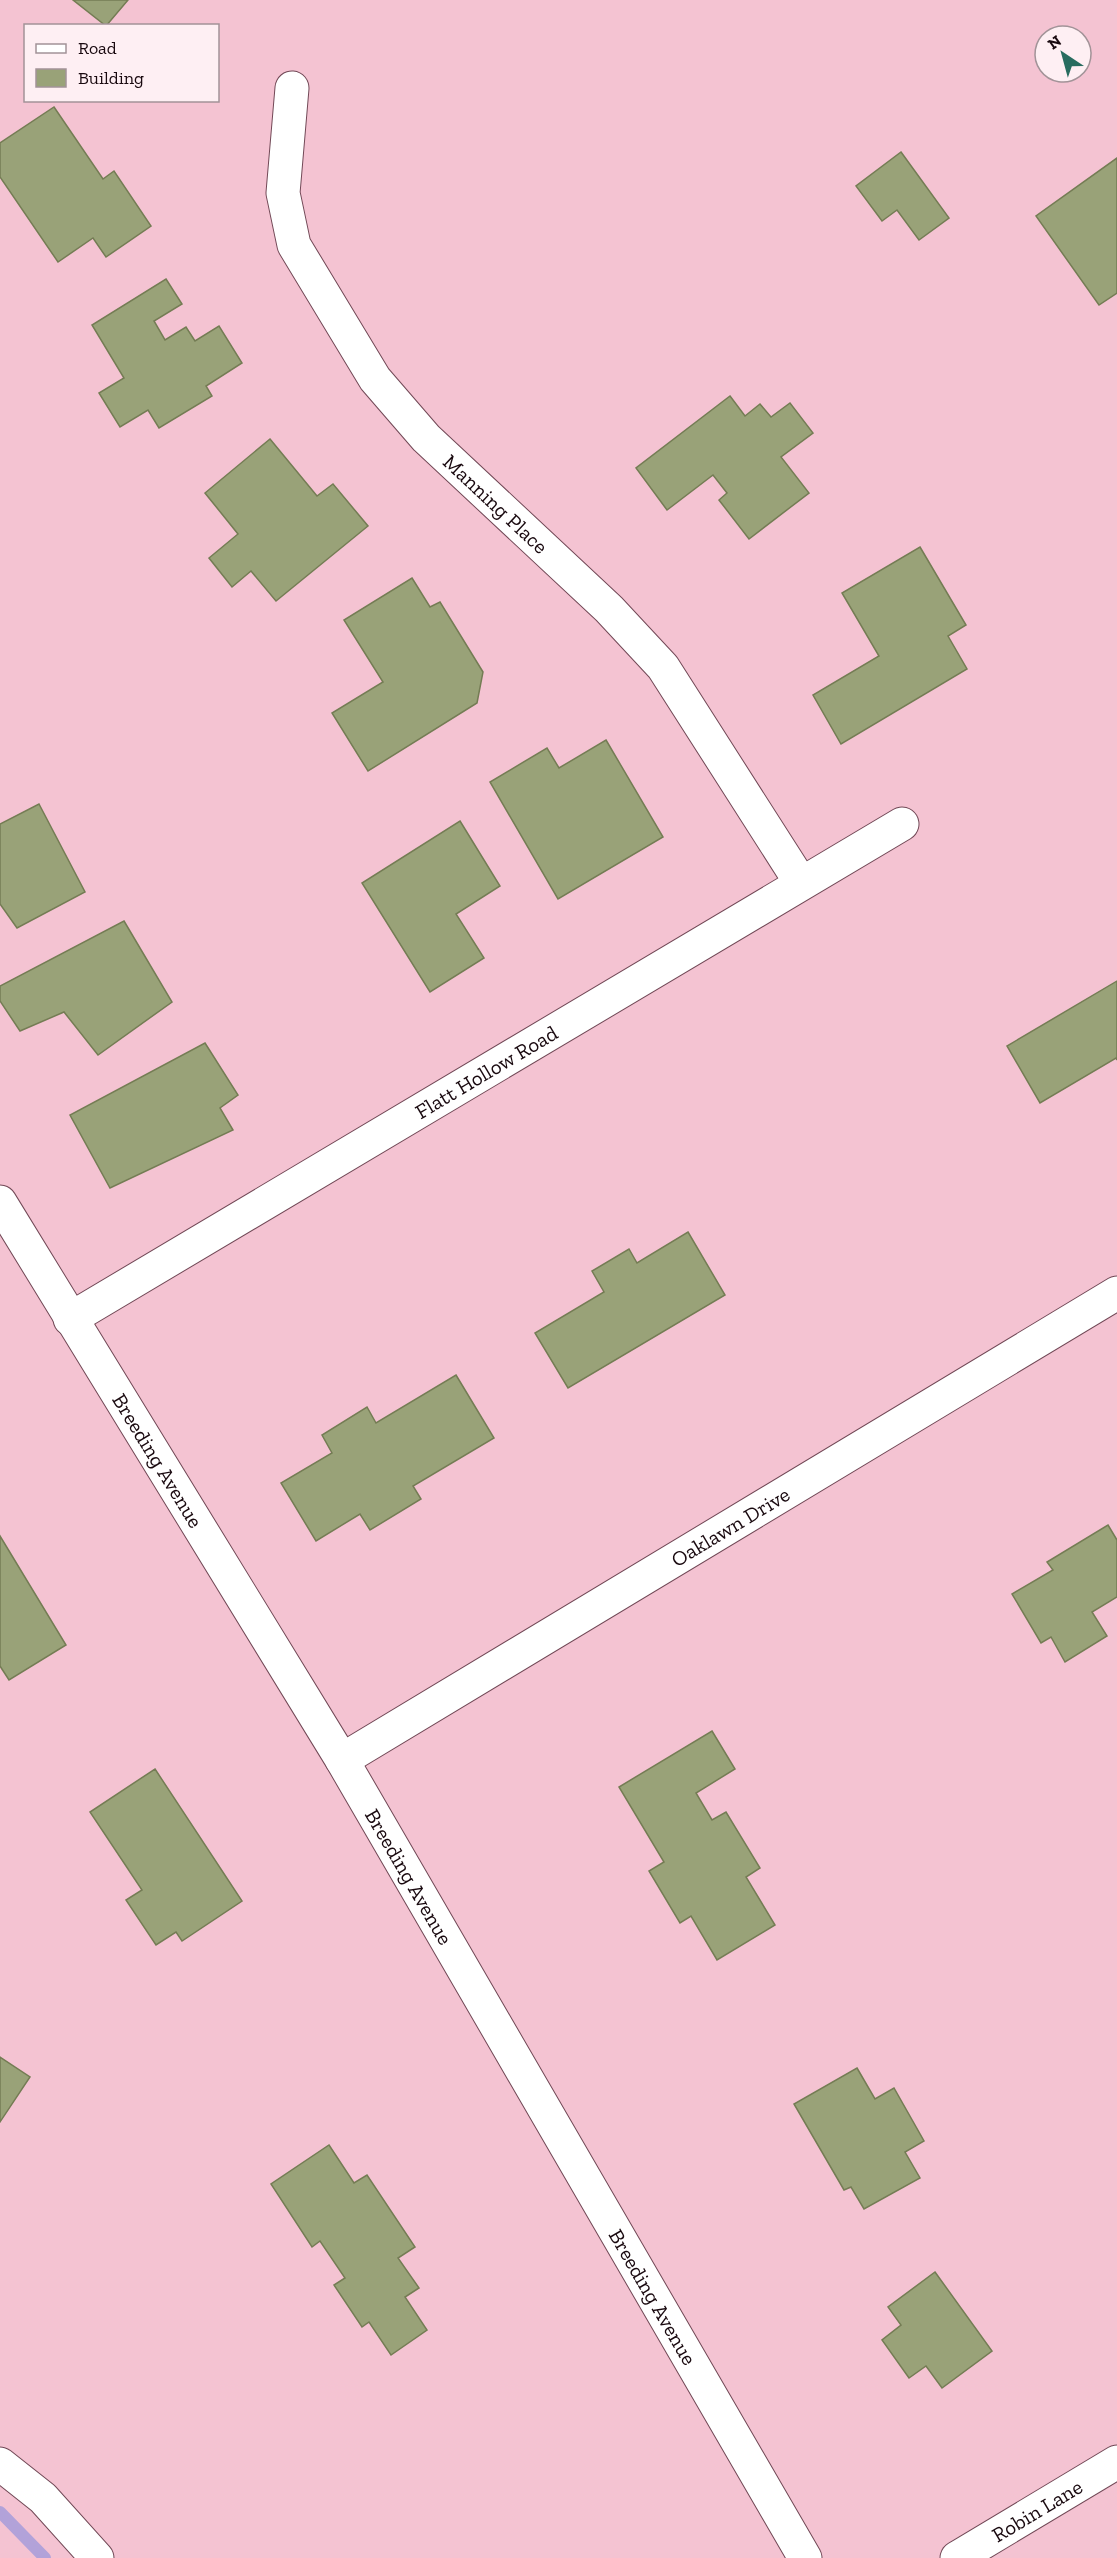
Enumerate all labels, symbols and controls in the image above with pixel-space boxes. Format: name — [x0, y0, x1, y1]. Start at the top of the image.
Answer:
legend — [24, 24, 219, 102]
north arrow — [1033, 24, 1093, 84]
text: N — [1044, 31, 1065, 54]
text: Road — [78, 37, 117, 59]
text: Building — [78, 67, 144, 89]
street label: Manning Place — [439, 449, 554, 559]
street label: Flatt Hollow Road — [410, 1019, 562, 1124]
street label: Breeding Avenue — [108, 1389, 209, 1532]
street label: Oaklawn Drive — [666, 1481, 794, 1571]
street label: Breeding Avenue — [360, 1804, 459, 1949]
street label: Breeding Avenue — [604, 2224, 703, 2369]
street label: Robin Lane — [987, 2473, 1087, 2547]

